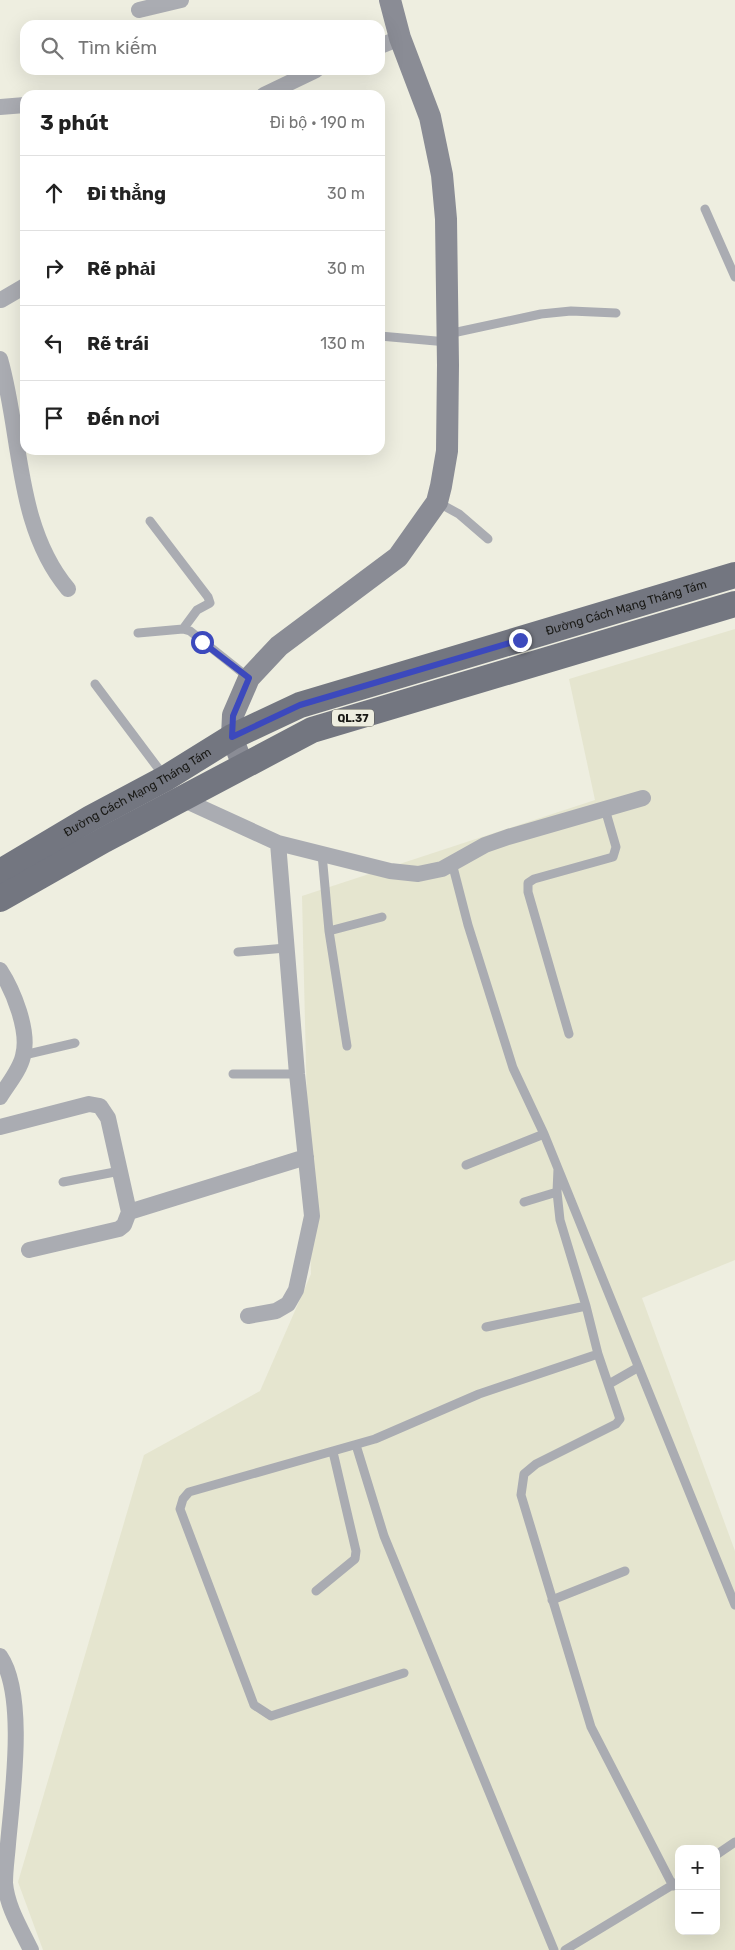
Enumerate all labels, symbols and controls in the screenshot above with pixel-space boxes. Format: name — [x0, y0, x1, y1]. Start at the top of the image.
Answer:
search box — [20, 20, 385, 75]
icon: search — [38, 34, 66, 62]
text: Tìm kiếm — [78, 36, 157, 59]
text: 3 phút — [40, 110, 108, 135]
text: Đi bộ · 190 m — [270, 113, 365, 132]
icon: ahead — [40, 179, 68, 207]
text: Đi thẳng — [87, 182, 166, 205]
text: 30 m — [327, 184, 365, 203]
icon: right — [40, 254, 68, 282]
text: Rẽ phải — [87, 257, 156, 280]
text: 30 m — [327, 259, 365, 278]
icon: left — [40, 329, 68, 357]
text: Rẽ trái — [87, 332, 149, 355]
text: 130 m — [320, 334, 365, 353]
icon: arrive — [40, 404, 68, 432]
text: Đến nơi — [87, 407, 160, 430]
street label: Đường Cách Mạng Tháng Tám — [544, 577, 708, 638]
route end — [509, 629, 532, 652]
route start — [191, 631, 214, 654]
road number: QL.37 — [332, 710, 374, 726]
street label: Đường Cách Mạng Tháng Tám — [61, 745, 214, 840]
map controls — [675, 1845, 720, 1935]
button: + — [675, 1845, 720, 1890]
button: − — [675, 1890, 720, 1935]

